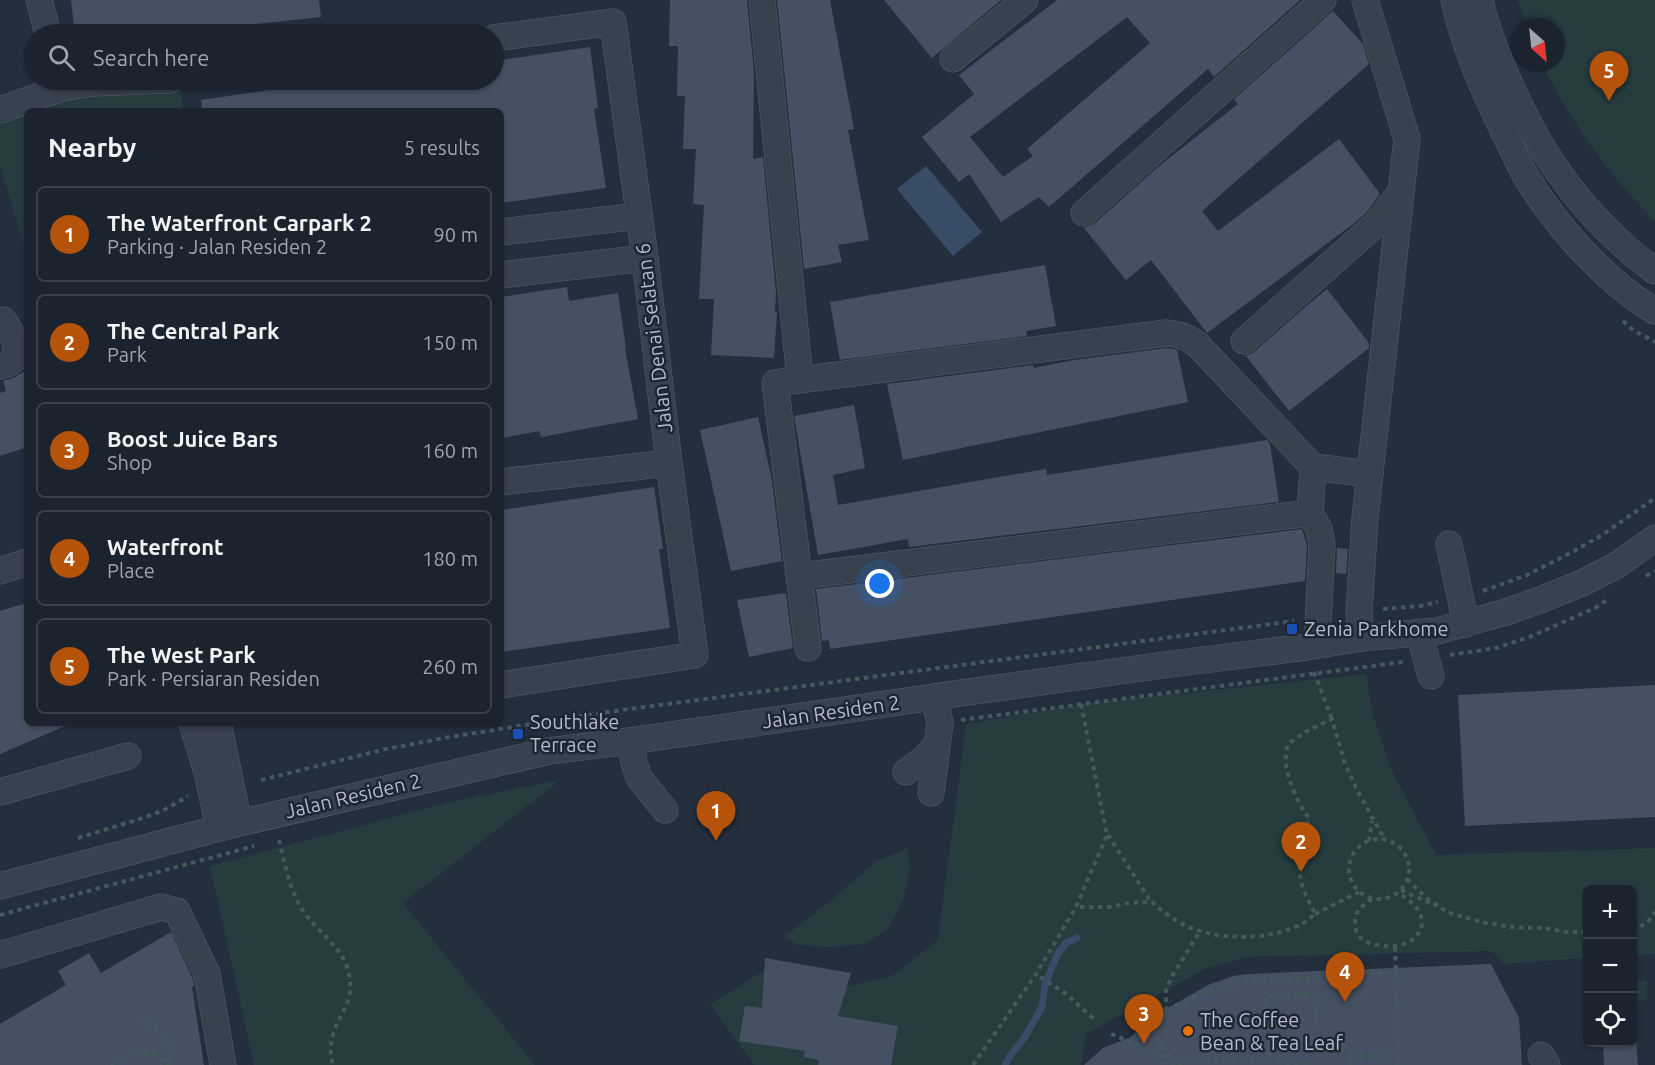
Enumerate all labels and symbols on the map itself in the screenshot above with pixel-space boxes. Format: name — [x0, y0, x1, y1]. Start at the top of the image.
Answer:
north arrow — [1511, 18, 1565, 72]
pin: 5 — [1590, 51, 1628, 101]
street label: Jalan Denai Selatan 6 — [630, 242, 677, 434]
your location — [865, 569, 894, 598]
place label: Zenia Parkhome — [1304, 617, 1449, 640]
marker: Zenia Parkhome — [1285, 622, 1299, 636]
street label: Jalan Residen 2 — [761, 690, 901, 733]
place label: Southlake Terrace — [530, 710, 619, 756]
marker: Southlake Terrace — [511, 727, 525, 741]
street label: Jalan Residen 2 — [283, 769, 423, 822]
pin: 1 — [696, 792, 736, 841]
pin: 2 — [1282, 822, 1320, 872]
pin: 4 — [1326, 952, 1364, 1002]
pin: 3 — [1124, 994, 1164, 1044]
place label: The Coffee Bean & Tea Leaf — [1200, 1008, 1343, 1054]
marker: The Coffee Bean & Tea Leaf — [1181, 1024, 1195, 1038]

